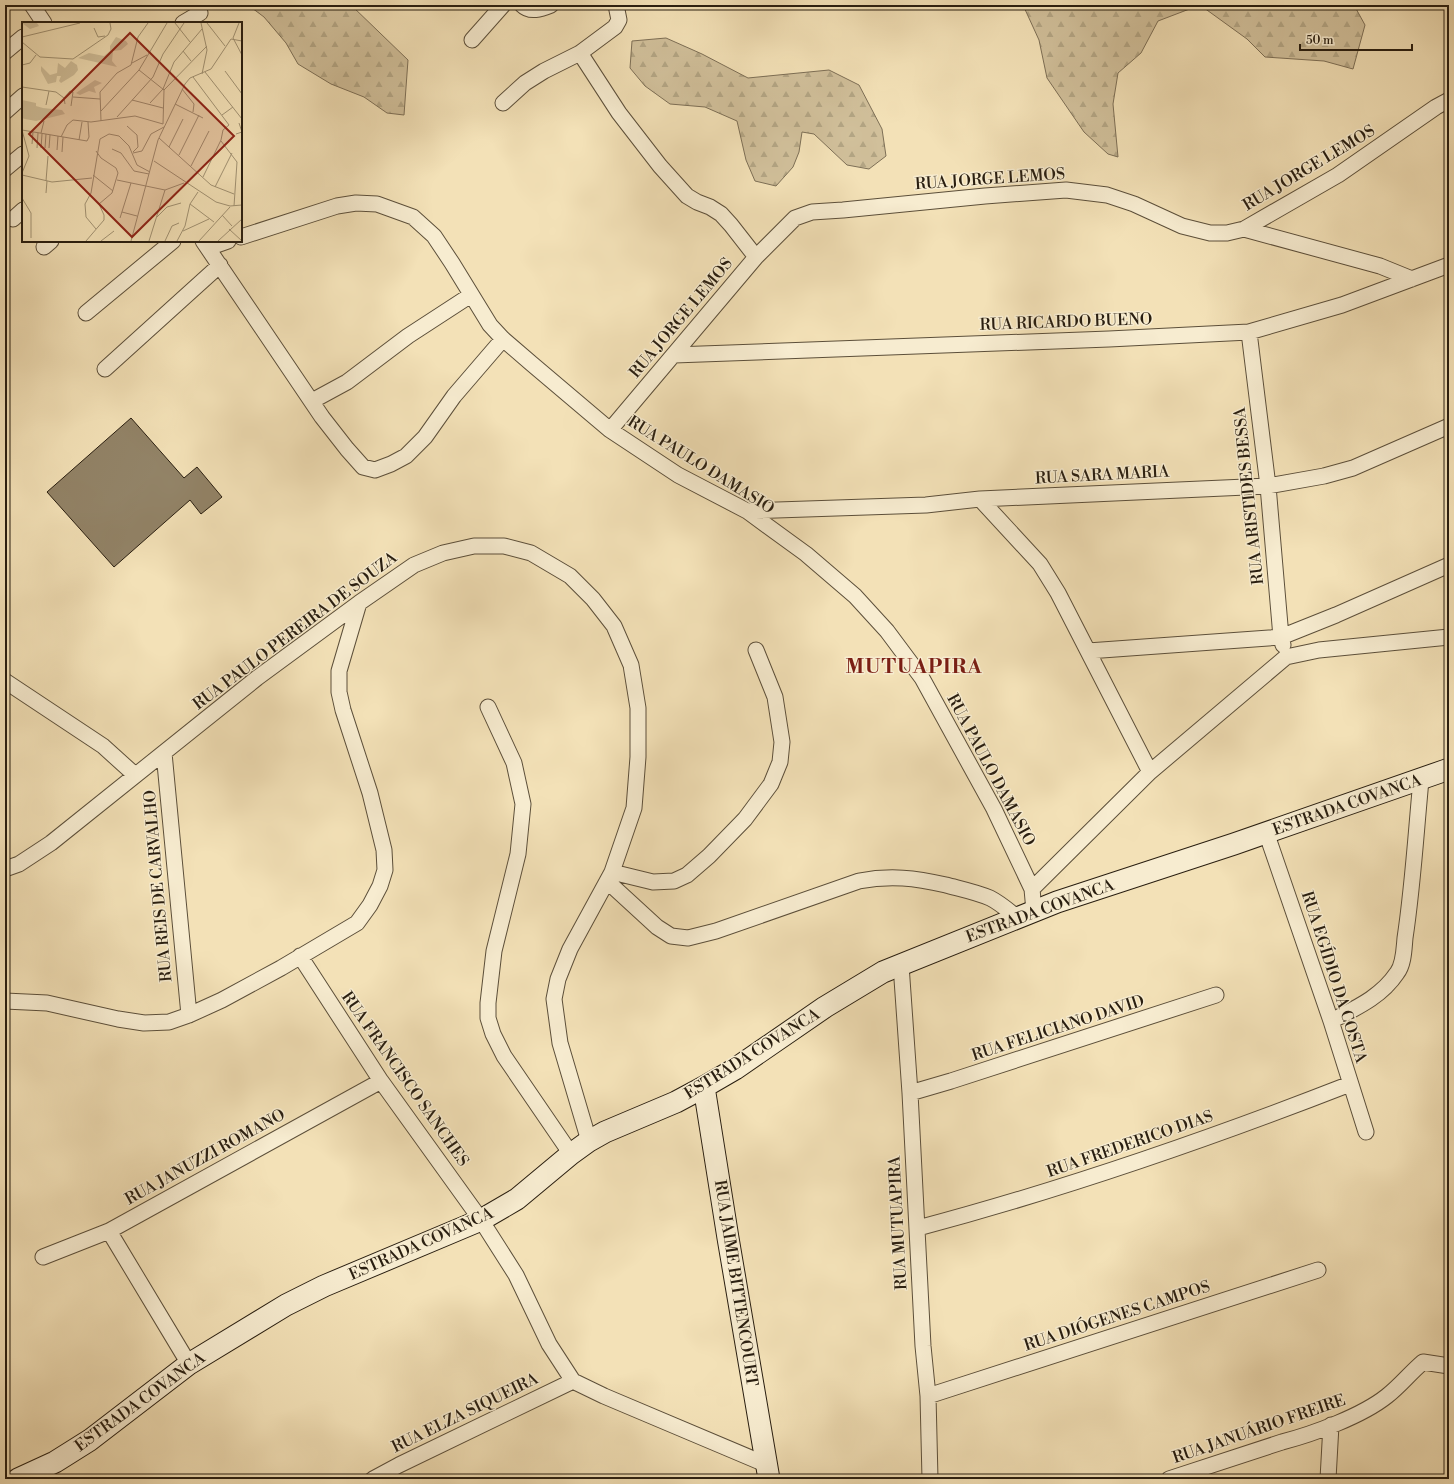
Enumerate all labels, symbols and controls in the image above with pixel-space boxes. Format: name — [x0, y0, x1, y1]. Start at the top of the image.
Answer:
inset map — [22, 22, 242, 242]
scale bar — [1300, 26, 1412, 52]
text: 50 m — [1306, 33, 1334, 48]
street label: RUA JORGE LEMOS — [1239, 121, 1379, 215]
street label: RUA JORGE LEMOS — [914, 164, 1066, 194]
street label: RUA JORGE LEMOS — [625, 254, 737, 382]
street label: RUA RICARDO BUENO — [979, 309, 1153, 335]
street label: RUA ARISTIDES BESSA — [1230, 405, 1268, 586]
street label: RUA PAULO DAMASIO — [624, 412, 778, 518]
street label: RUA SARA MARIA — [1034, 461, 1171, 489]
street label: RUA PAULO PEREIRA DE SOUZA — [189, 547, 402, 714]
district label: MUTUAPIRA — [846, 655, 982, 680]
street label: RUA PAULO DAMASIO — [942, 691, 1040, 849]
street label: ESTRADA COVANCA — [1270, 770, 1425, 840]
street label: RUA REIS DE CARVALHO — [140, 789, 176, 983]
street label: ESTRADA COVANCA — [963, 875, 1118, 947]
street label: RUA EGÍDIO DA COSTA — [1297, 888, 1373, 1066]
street label: RUA FRANCISCO SANCHES — [337, 988, 473, 1170]
street label: RUA FELICIANO DAVID — [969, 991, 1147, 1065]
street label: ESTRADA COVANCA — [680, 1004, 824, 1104]
street label: RUA JANUZZI ROMANO — [121, 1105, 289, 1209]
street label: RUA FREDERICO DIAS — [1044, 1106, 1216, 1182]
street label: RUA MUTUAPIRA — [884, 1154, 912, 1291]
street label: RUA JAIME BITTENCOURT — [710, 1178, 762, 1388]
street label: ESTRADA COVANCA — [346, 1203, 497, 1285]
street label: RUA DIÓGENES CAMPOS — [1021, 1274, 1213, 1356]
street label: ESTRADA COVANCA — [71, 1347, 210, 1456]
street label: RUA ELZA SIQUEIRA — [388, 1368, 543, 1457]
street label: RUA JANUÁRIO FREIRE — [1169, 1388, 1348, 1468]

